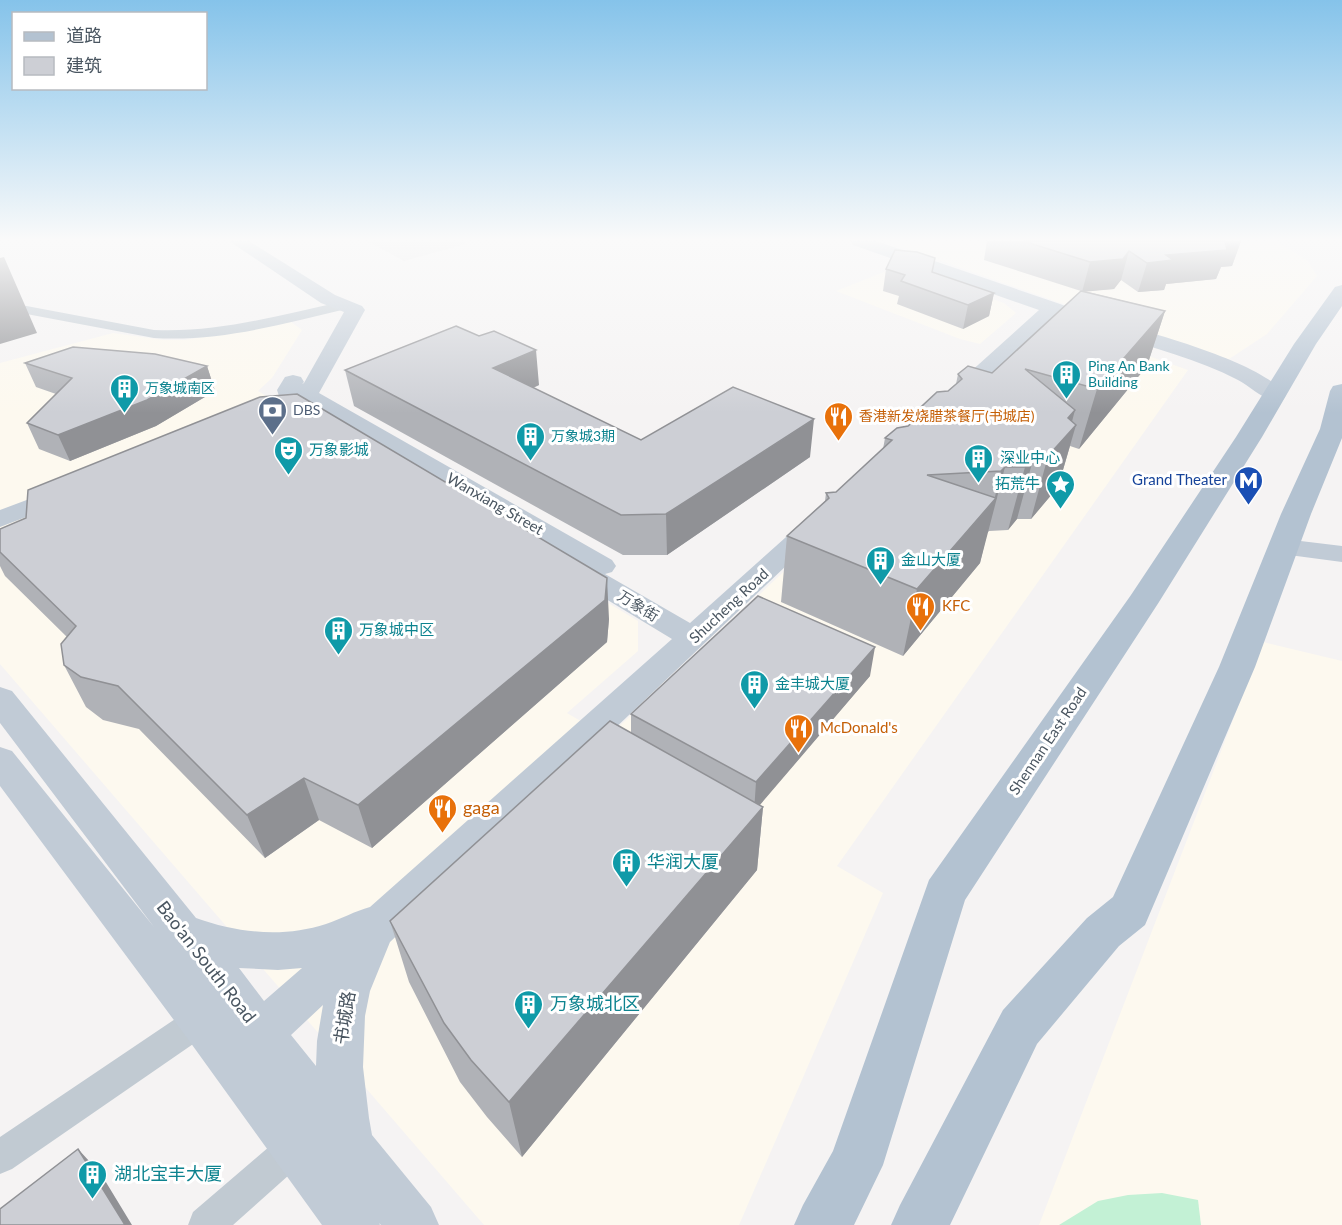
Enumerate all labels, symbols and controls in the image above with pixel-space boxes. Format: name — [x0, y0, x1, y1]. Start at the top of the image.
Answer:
legend — [12, 12, 207, 90]
text: 道路 — [66, 24, 102, 46]
text: 建筑 — [66, 54, 102, 76]
place label: Ping An Bank Building — [1088, 357, 1170, 390]
building icon: Ping An Bank Building — [1051, 358, 1083, 400]
building icon: 万象城南区 — [108, 372, 140, 414]
place label: 万象城南区 — [145, 379, 215, 396]
bank icon: DBS — [256, 394, 288, 436]
restaurant icon: 香港新发烧腊茶餐厅(书城店) — [822, 400, 854, 442]
place label: DBS — [293, 401, 320, 418]
place label: 香港新发烧腊茶餐厅(书城店) — [859, 407, 1035, 424]
building icon: 万象城3期 — [514, 420, 546, 462]
place label: 万象城3期 — [551, 427, 615, 444]
theatre icon: 万象影城 — [272, 434, 304, 476]
place label: 万象影城 — [309, 440, 369, 458]
building icon: 深业中心 — [963, 442, 995, 484]
place label: 深业中心 — [1000, 448, 1060, 466]
metro station icon: Grand Theater — [1232, 464, 1264, 506]
street label: Wanxiang Street — [444, 468, 548, 538]
place icon: 拓荒牛 — [1045, 468, 1077, 510]
place label: Grand Theater — [1132, 470, 1228, 488]
place label: 拓荒牛 — [995, 474, 1040, 492]
building icon: 金山大厦 — [864, 544, 896, 586]
place label: 金山大厦 — [901, 550, 961, 568]
street label: Shucheng Road — [685, 564, 772, 646]
street label: 万象街 — [615, 586, 662, 624]
restaurant icon: KFC — [905, 590, 937, 632]
place label: KFC — [942, 596, 970, 614]
building icon: 万象城中区 — [322, 614, 354, 656]
place label: 万象城中区 — [359, 620, 434, 638]
building icon: 金丰城大厦 — [738, 668, 770, 710]
place label: 金丰城大厦 — [775, 674, 850, 692]
street label: Shennan East Road — [1005, 683, 1090, 798]
restaurant icon: McDonald's — [783, 712, 815, 754]
place label: McDonald's — [820, 718, 898, 736]
restaurant icon: gaga — [426, 792, 458, 834]
place label: gaga — [463, 796, 500, 818]
building icon: 华润大厦 — [610, 846, 642, 888]
place label: 华润大厦 — [647, 850, 719, 872]
street label: Bao'an South Road — [152, 896, 261, 1027]
building icon: 万象城北区 — [513, 988, 545, 1030]
street label: 书城路 — [329, 989, 359, 1046]
place label: 万象城北区 — [550, 992, 640, 1014]
building icon: 湖北宝丰大厦 — [77, 1158, 109, 1200]
place label: 湖北宝丰大厦 — [114, 1162, 222, 1184]

